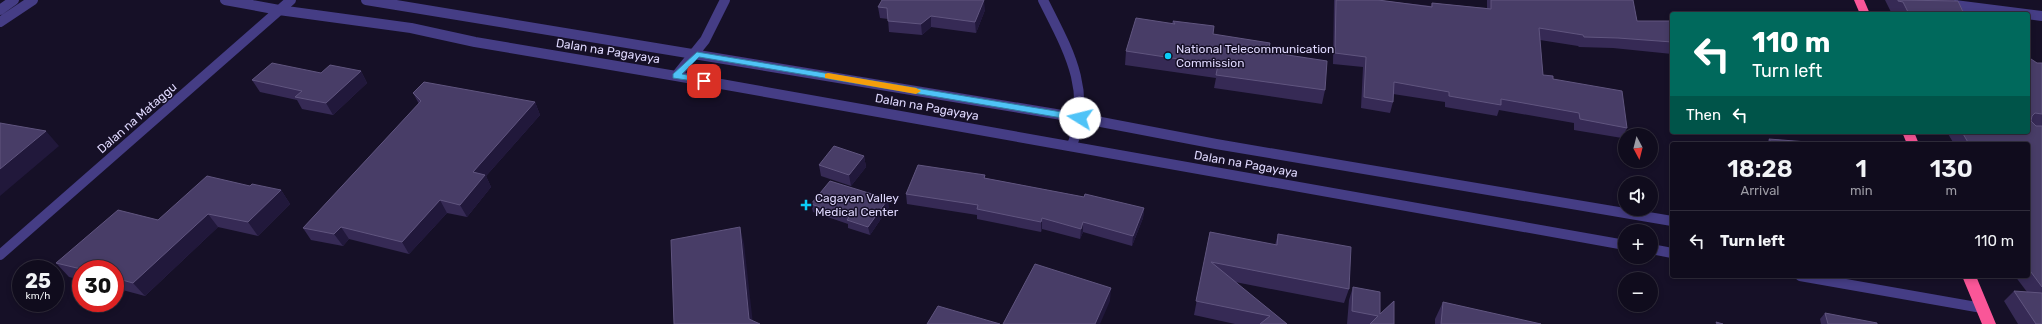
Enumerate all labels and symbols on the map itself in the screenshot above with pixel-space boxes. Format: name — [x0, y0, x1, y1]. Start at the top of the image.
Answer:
street label: Dalan na Pagayaya — [555, 36, 661, 66]
place label: National Telecommunication Commission — [1176, 42, 1334, 70]
marker: National Telecommunication Commission — [1163, 51, 1173, 61]
pin — [687, 64, 721, 98]
street label: Dalan na Mataggu — [95, 80, 179, 156]
street label: Dalan na Pagayaya — [874, 91, 980, 123]
position arrow — [1059, 97, 1101, 139]
north arrow — [1618, 128, 1658, 168]
street label: Dalan na Pagayaya — [1193, 148, 1299, 180]
place label: Cagayan Valley Medical Center — [815, 191, 899, 219]
marker: Cagayan Valley Medical Center — [800, 199, 812, 211]
speed limit sign: 30 — [72, 260, 124, 312]

